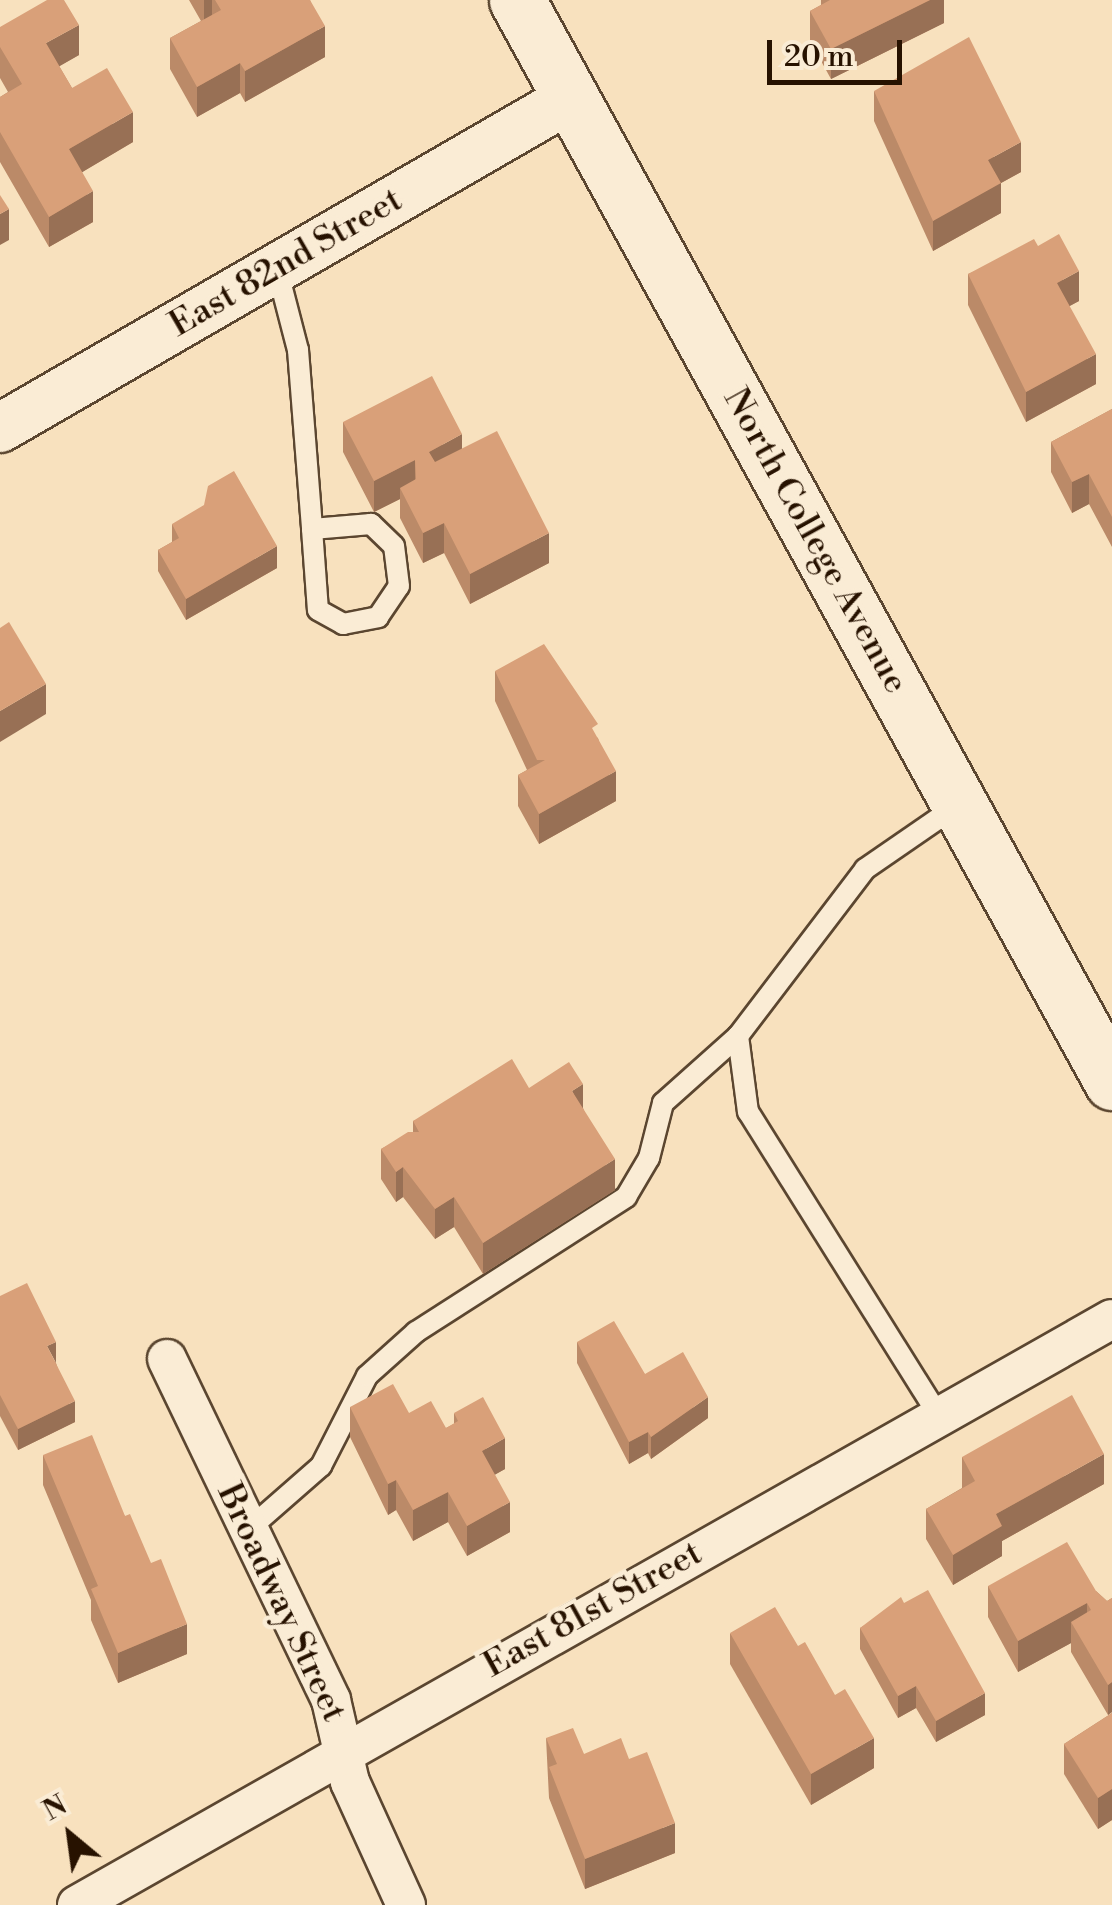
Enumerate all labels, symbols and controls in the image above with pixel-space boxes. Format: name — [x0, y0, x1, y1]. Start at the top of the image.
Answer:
scale bar — [772, 20, 907, 82]
text: 20 m — [784, 38, 853, 76]
street label: East 82nd Street — [162, 179, 410, 347]
street label: North College Avenue — [714, 381, 916, 701]
street label: Broadway Street — [207, 1477, 355, 1729]
street label: East 81st Street — [476, 1533, 710, 1687]
north arrow — [20, 1785, 120, 1885]
text: N — [37, 1788, 73, 1829]

